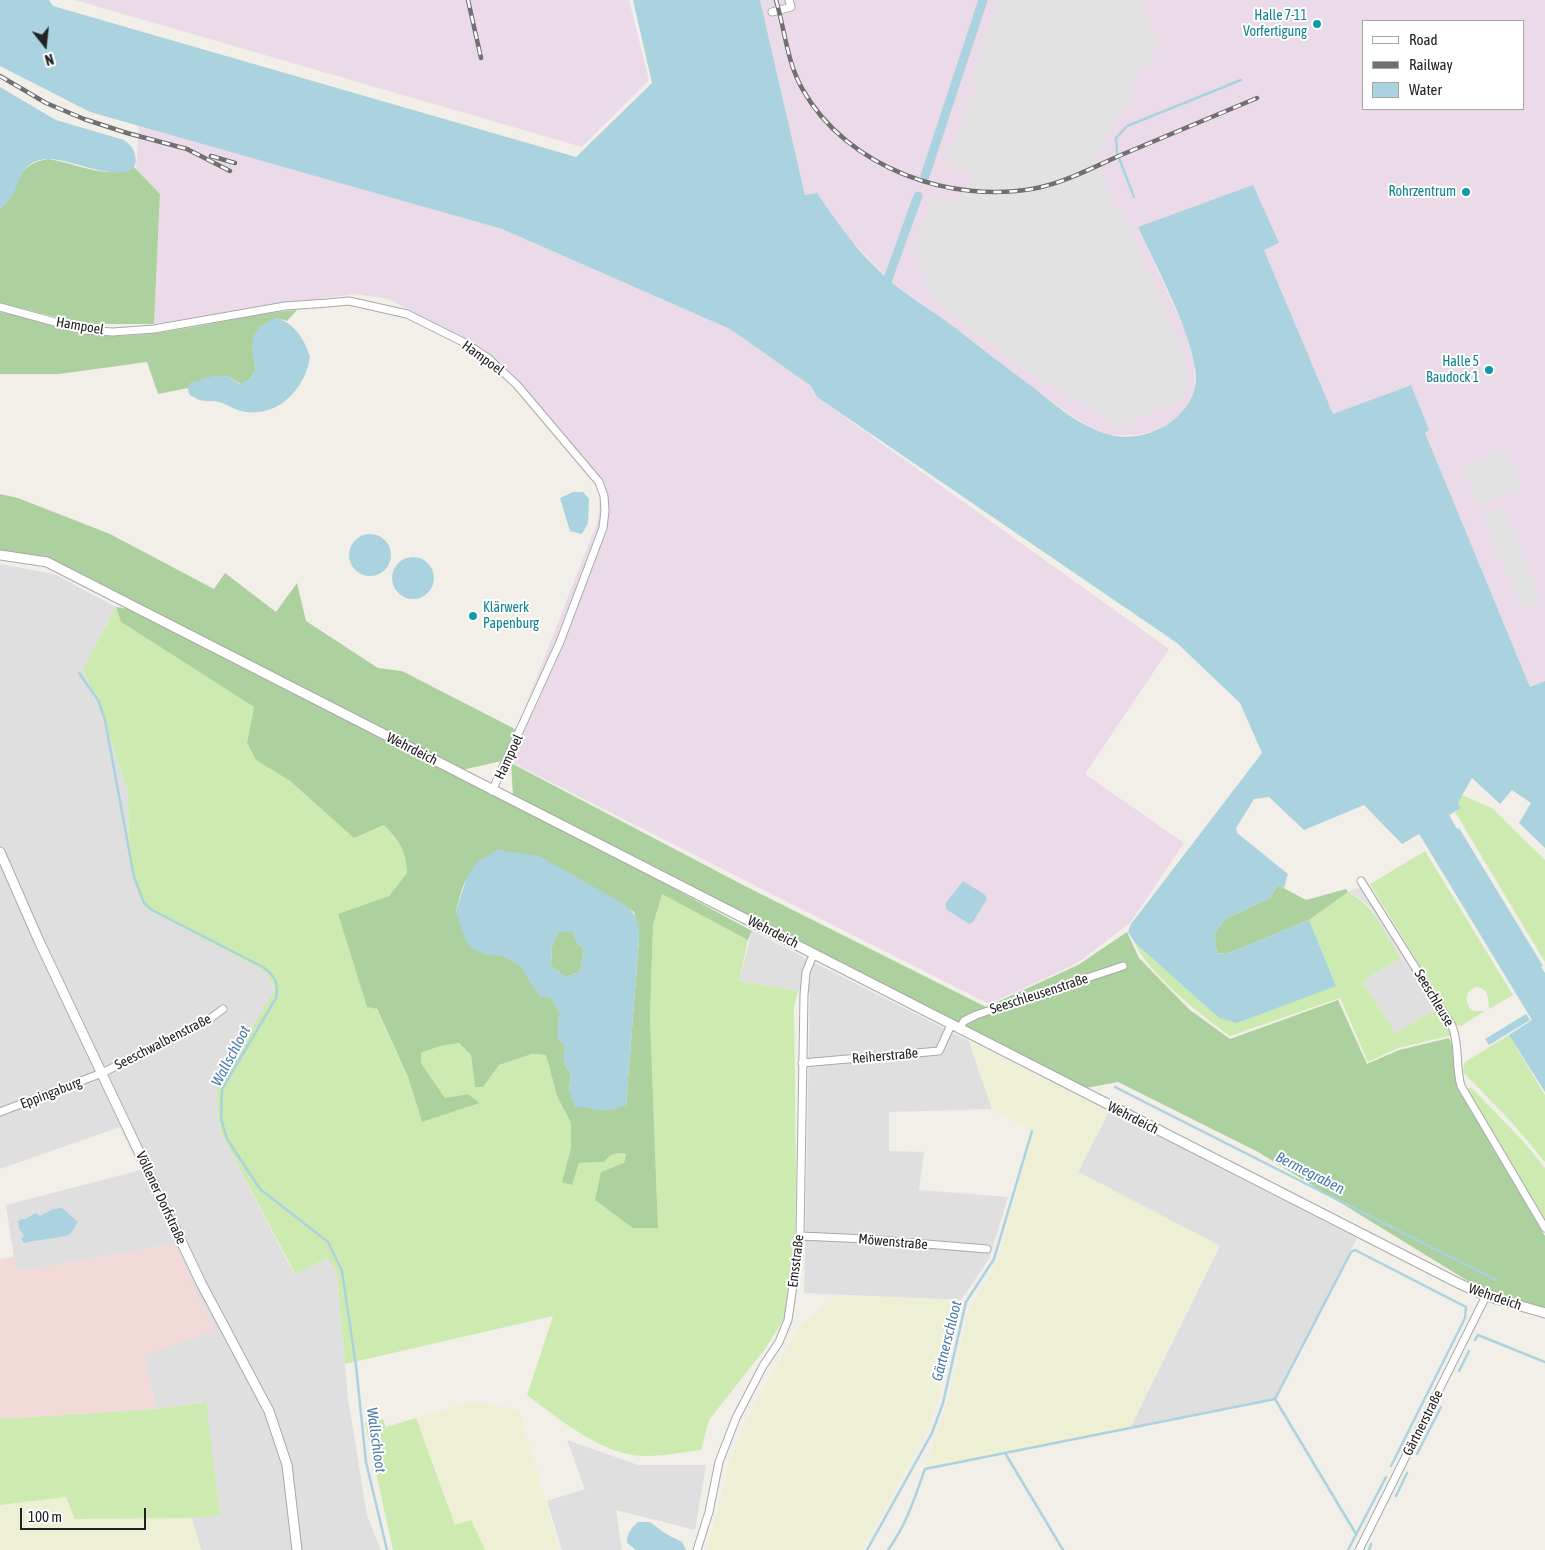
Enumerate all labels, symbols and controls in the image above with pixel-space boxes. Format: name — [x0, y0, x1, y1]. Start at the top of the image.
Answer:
place label: Halle 7-11 Vorfertigung — [1243, 8, 1307, 40]
marker: Halle 7-11 Vorfertigung — [1311, 18, 1323, 30]
north arrow — [20, 20, 70, 70]
legend — [1362, 20, 1525, 110]
text: Road — [1409, 31, 1438, 48]
text: N — [43, 51, 55, 68]
text: Railway — [1409, 56, 1453, 73]
text: Water — [1409, 81, 1442, 98]
place label: Rohrzentrum — [1388, 184, 1456, 200]
marker: Rohrzentrum — [1460, 186, 1472, 198]
street label: Hampoel — [55, 314, 105, 338]
street label: Hampoel — [459, 337, 507, 379]
place label: Halle 5 Baudock 1 — [1426, 354, 1479, 387]
marker: Halle 5 Baudock 1 — [1483, 364, 1495, 376]
place label: Klärwerk Papenburg — [483, 600, 539, 632]
marker: Klärwerk Papenburg — [467, 610, 479, 622]
street label: Wehrdeich — [384, 729, 440, 769]
street label: Hampoel — [491, 732, 527, 782]
street label: Wehrdeich — [745, 912, 801, 952]
street label: Seeschleuse — [1410, 966, 1458, 1030]
street label: Seeschleusenstraße — [988, 970, 1090, 1018]
street label: Seeschwalbenstraße — [112, 1010, 214, 1074]
water label: Wallschloot — [208, 1023, 254, 1089]
street label: Reiherstraße — [851, 1045, 919, 1067]
street label: Eppingaburg — [18, 1074, 84, 1112]
street label: Wehrdeich — [1105, 1098, 1161, 1138]
water label: Bermegraben — [1273, 1148, 1347, 1198]
street label: Völlener Dorfstraße — [132, 1149, 190, 1247]
street label: Möwenstraße — [858, 1231, 928, 1253]
street label: Emsstraße — [784, 1234, 808, 1288]
street label: Wehrdeich — [1466, 1280, 1524, 1314]
water label: Gärtnerschloot — [928, 1299, 966, 1383]
street label: Gärtnerstraße — [1399, 1387, 1447, 1459]
water label: Wallschloot — [363, 1406, 389, 1474]
scale bar — [22, 1498, 149, 1530]
text: 100 m — [28, 1508, 62, 1525]

